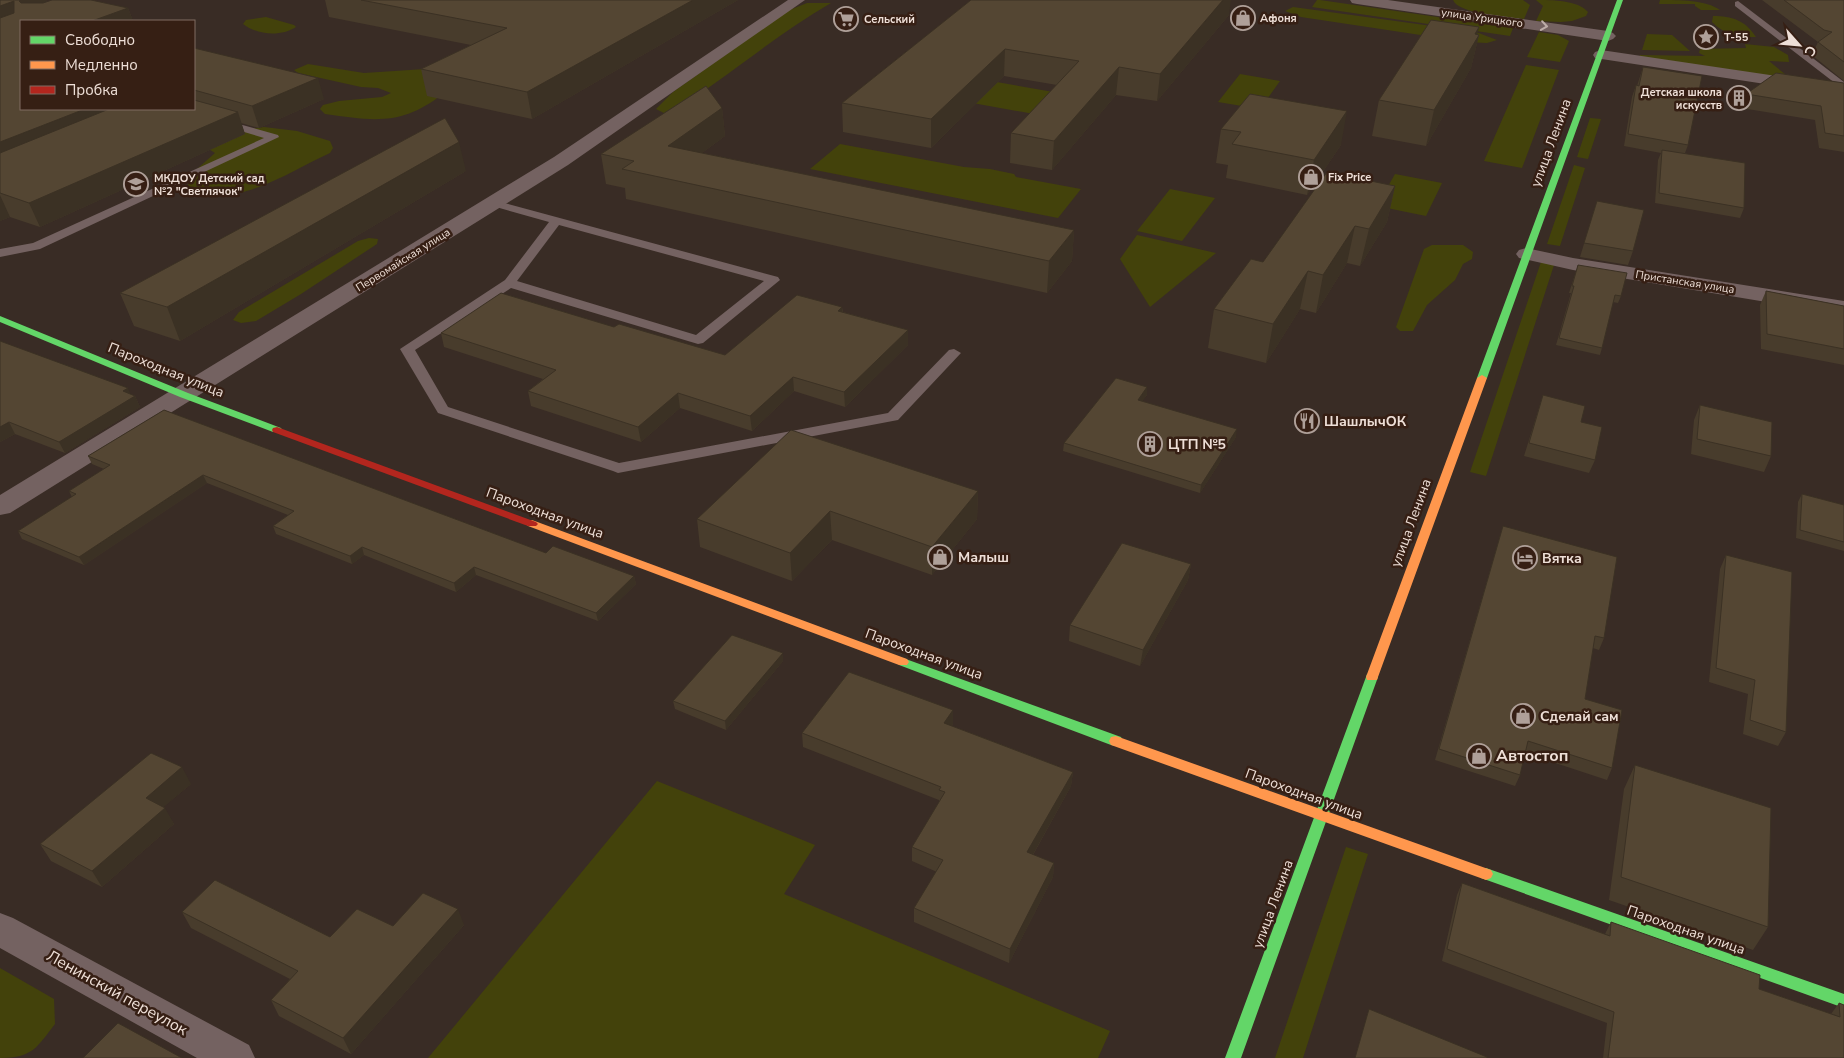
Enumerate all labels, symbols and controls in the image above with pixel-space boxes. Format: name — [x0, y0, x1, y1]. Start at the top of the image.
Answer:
shop icon: Афоня — [1230, 5, 1256, 31]
street label: улица Урицкого — [1440, 5, 1524, 31]
supermarket icon: Сельский — [833, 6, 859, 32]
place label: Афоня — [1260, 11, 1297, 26]
place label: Сельский — [864, 12, 915, 27]
legend — [20, 20, 195, 110]
north arrow — [1774, 20, 1824, 70]
one-way arrow — [1540, 21, 1548, 31]
place icon: Т-55 — [1693, 24, 1719, 50]
text: Свободно — [65, 30, 135, 50]
place label: Т-55 — [1724, 30, 1749, 45]
text: С — [1799, 42, 1821, 60]
text: Медленно — [65, 55, 138, 75]
text: Пробка — [65, 80, 118, 100]
place label: Детская школа искусств — [1641, 85, 1722, 113]
building icon: Детская школа искусств — [1726, 85, 1752, 111]
street label: улица Ленина — [1526, 96, 1576, 190]
shop icon: Fix Price — [1298, 164, 1324, 190]
place label: Fix Price — [1328, 170, 1371, 185]
school or university icon: МКДОУ Детский сад №2 "Светлячок" — [123, 171, 149, 197]
place label: МКДОУ Детский сад №2 "Светлячок" — [154, 171, 265, 199]
street label: Первомайская улица — [353, 225, 453, 295]
street label: Пристанская улица — [1634, 267, 1736, 297]
street label: Пароходная улица — [105, 338, 227, 402]
restaurant icon: ШашлычОК — [1294, 408, 1320, 434]
place label: ШашлычОК — [1324, 412, 1407, 431]
building icon: ЦТП №5 — [1137, 431, 1163, 457]
place label: ЦТП №5 — [1168, 435, 1226, 454]
street label: улица Ленина — [1386, 476, 1436, 570]
street label: Пароходная улица — [484, 483, 606, 543]
shop icon: Малыш — [927, 544, 953, 570]
hotel icon: Вятка — [1512, 545, 1538, 571]
place label: Малыш — [958, 548, 1009, 567]
place label: Вятка — [1542, 549, 1582, 568]
street label: Пароходная улица — [863, 624, 985, 684]
shop icon: Сделай сам — [1510, 703, 1536, 729]
place label: Сделай сам — [1540, 707, 1619, 726]
shop icon: Автостоп — [1466, 743, 1492, 769]
place label: Автостоп — [1496, 745, 1568, 767]
street label: Пароходная улица — [1243, 764, 1365, 824]
street label: улица Ленина — [1248, 857, 1298, 951]
street label: Пароходная улица — [1624, 901, 1748, 959]
street label: Ленинский переулок — [43, 945, 192, 1041]

